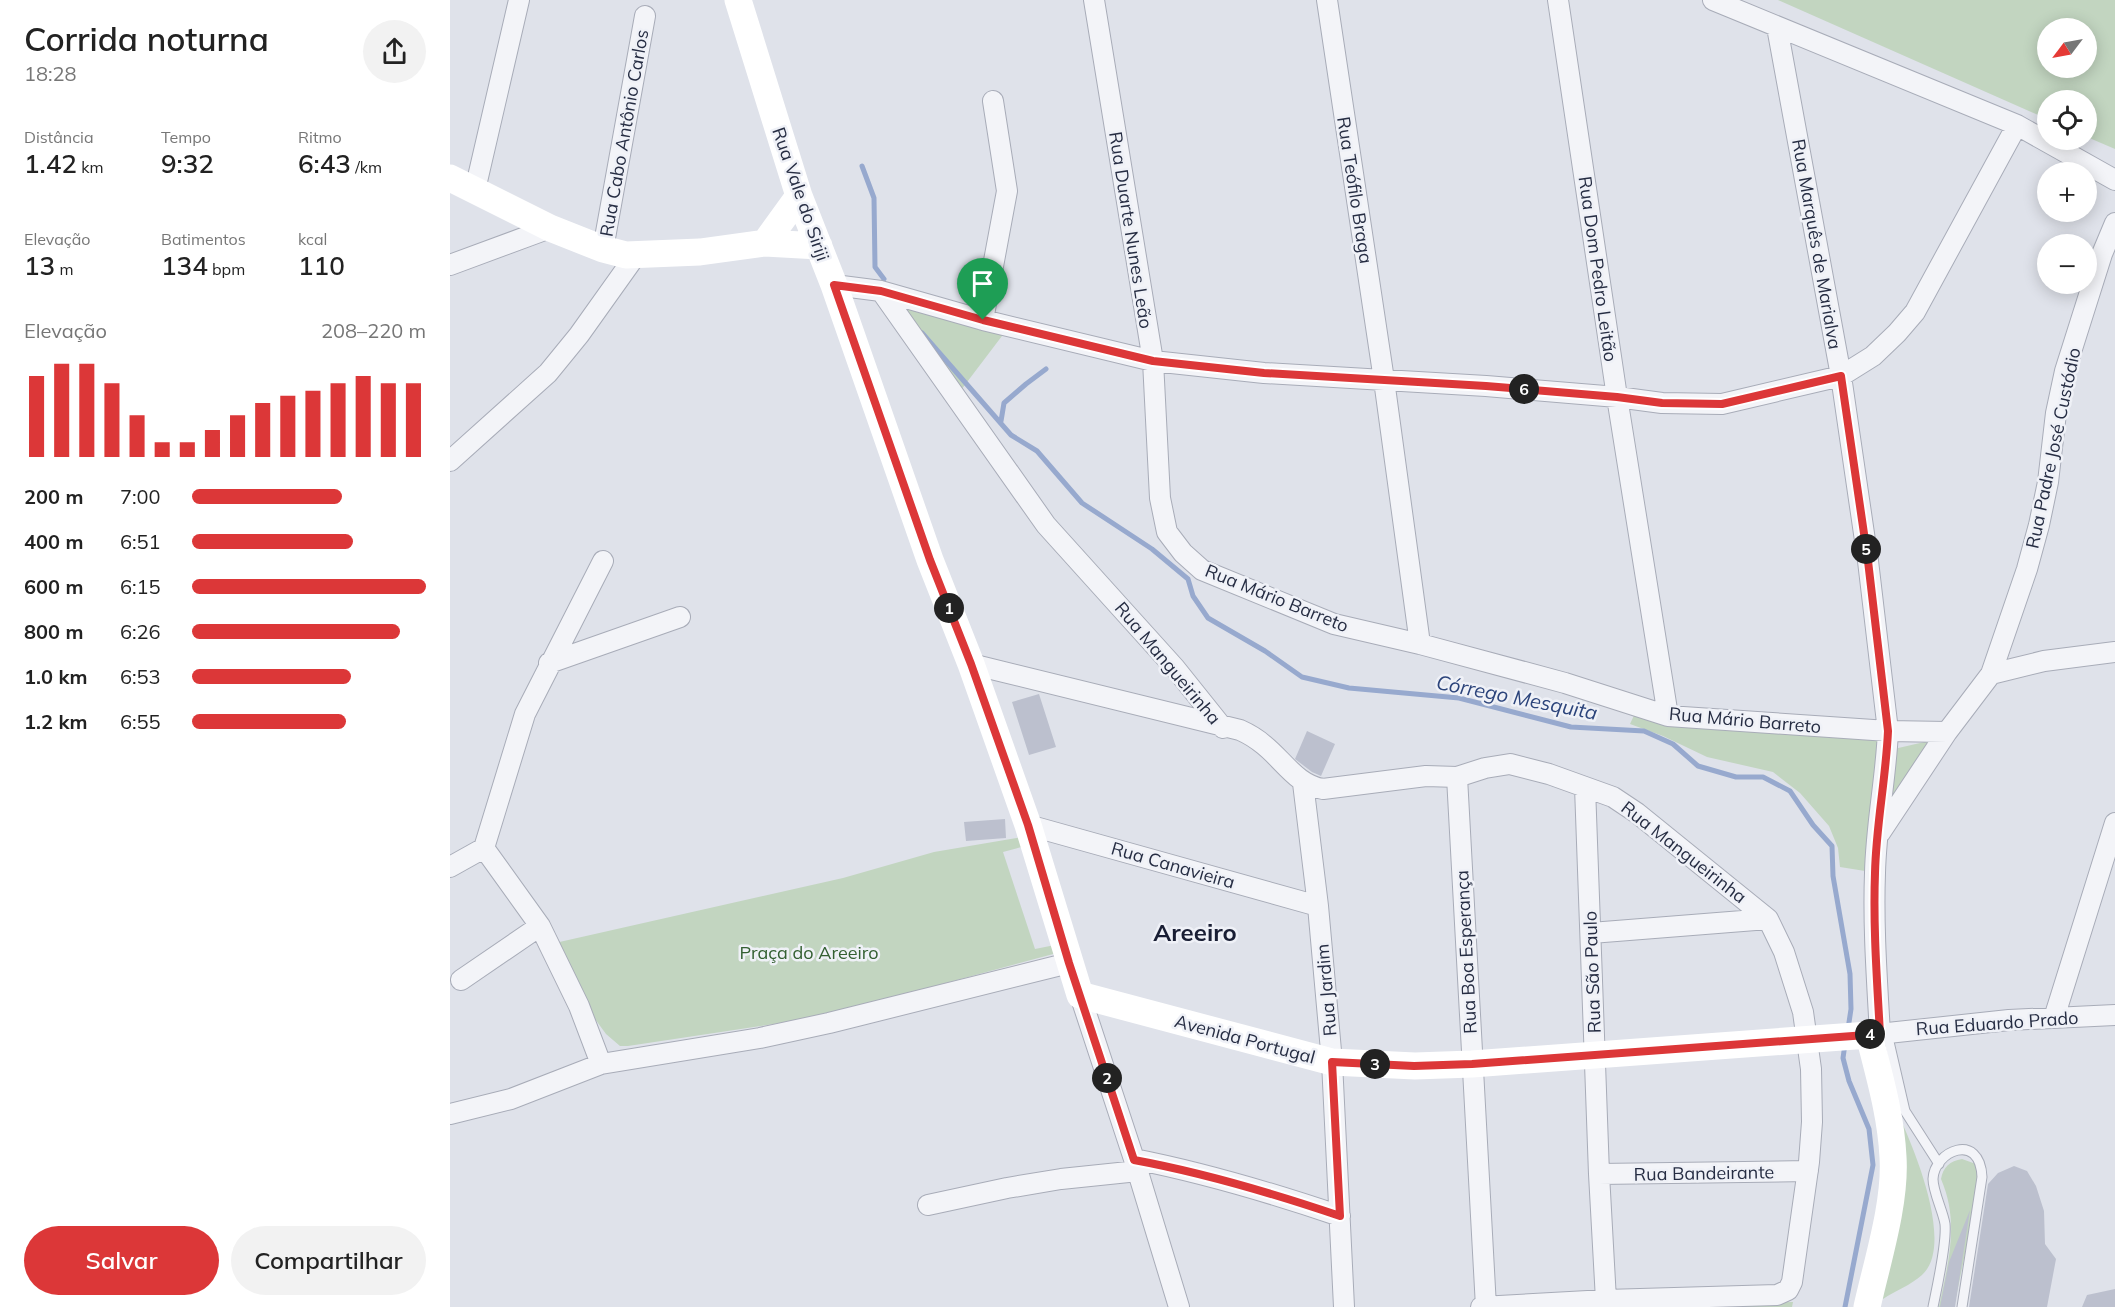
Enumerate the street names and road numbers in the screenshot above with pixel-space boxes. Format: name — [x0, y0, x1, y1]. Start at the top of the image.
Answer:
street label: Rua Cabo Antônio Carlos — [594, 28, 654, 238]
street label: Rua Teófilo Braga — [1332, 115, 1378, 265]
street label: Rua Vale do Siriji — [767, 124, 835, 264]
street label: Rua Duarte Nunes Leão — [1104, 130, 1158, 330]
street label: Rua Marquês de Marialva — [1787, 137, 1847, 351]
street label: Rua Dom Pedro Leitão — [1574, 175, 1622, 363]
street label: Rua Padre José Custódio — [2020, 345, 2086, 551]
street label: Rua Mário Barreto — [1202, 559, 1352, 637]
street label: Rua Mangueirinha — [1110, 597, 1226, 729]
street label: Rua Mário Barreto — [1668, 702, 1822, 738]
street label: Rua Mangueirinha — [1617, 796, 1751, 908]
street label: Rua Canavieira — [1109, 836, 1237, 894]
street label: Rua Boa Esperança — [1450, 870, 1482, 1034]
street label: Rua São Paulo — [1578, 910, 1606, 1034]
street label: Rua Jardim — [1311, 943, 1341, 1037]
street label: Rua Eduardo Prado — [1915, 1006, 2079, 1040]
street label: Avenida Portugal — [1172, 1009, 1318, 1069]
street label: Rua Bandeirante — [1634, 1160, 1774, 1186]

